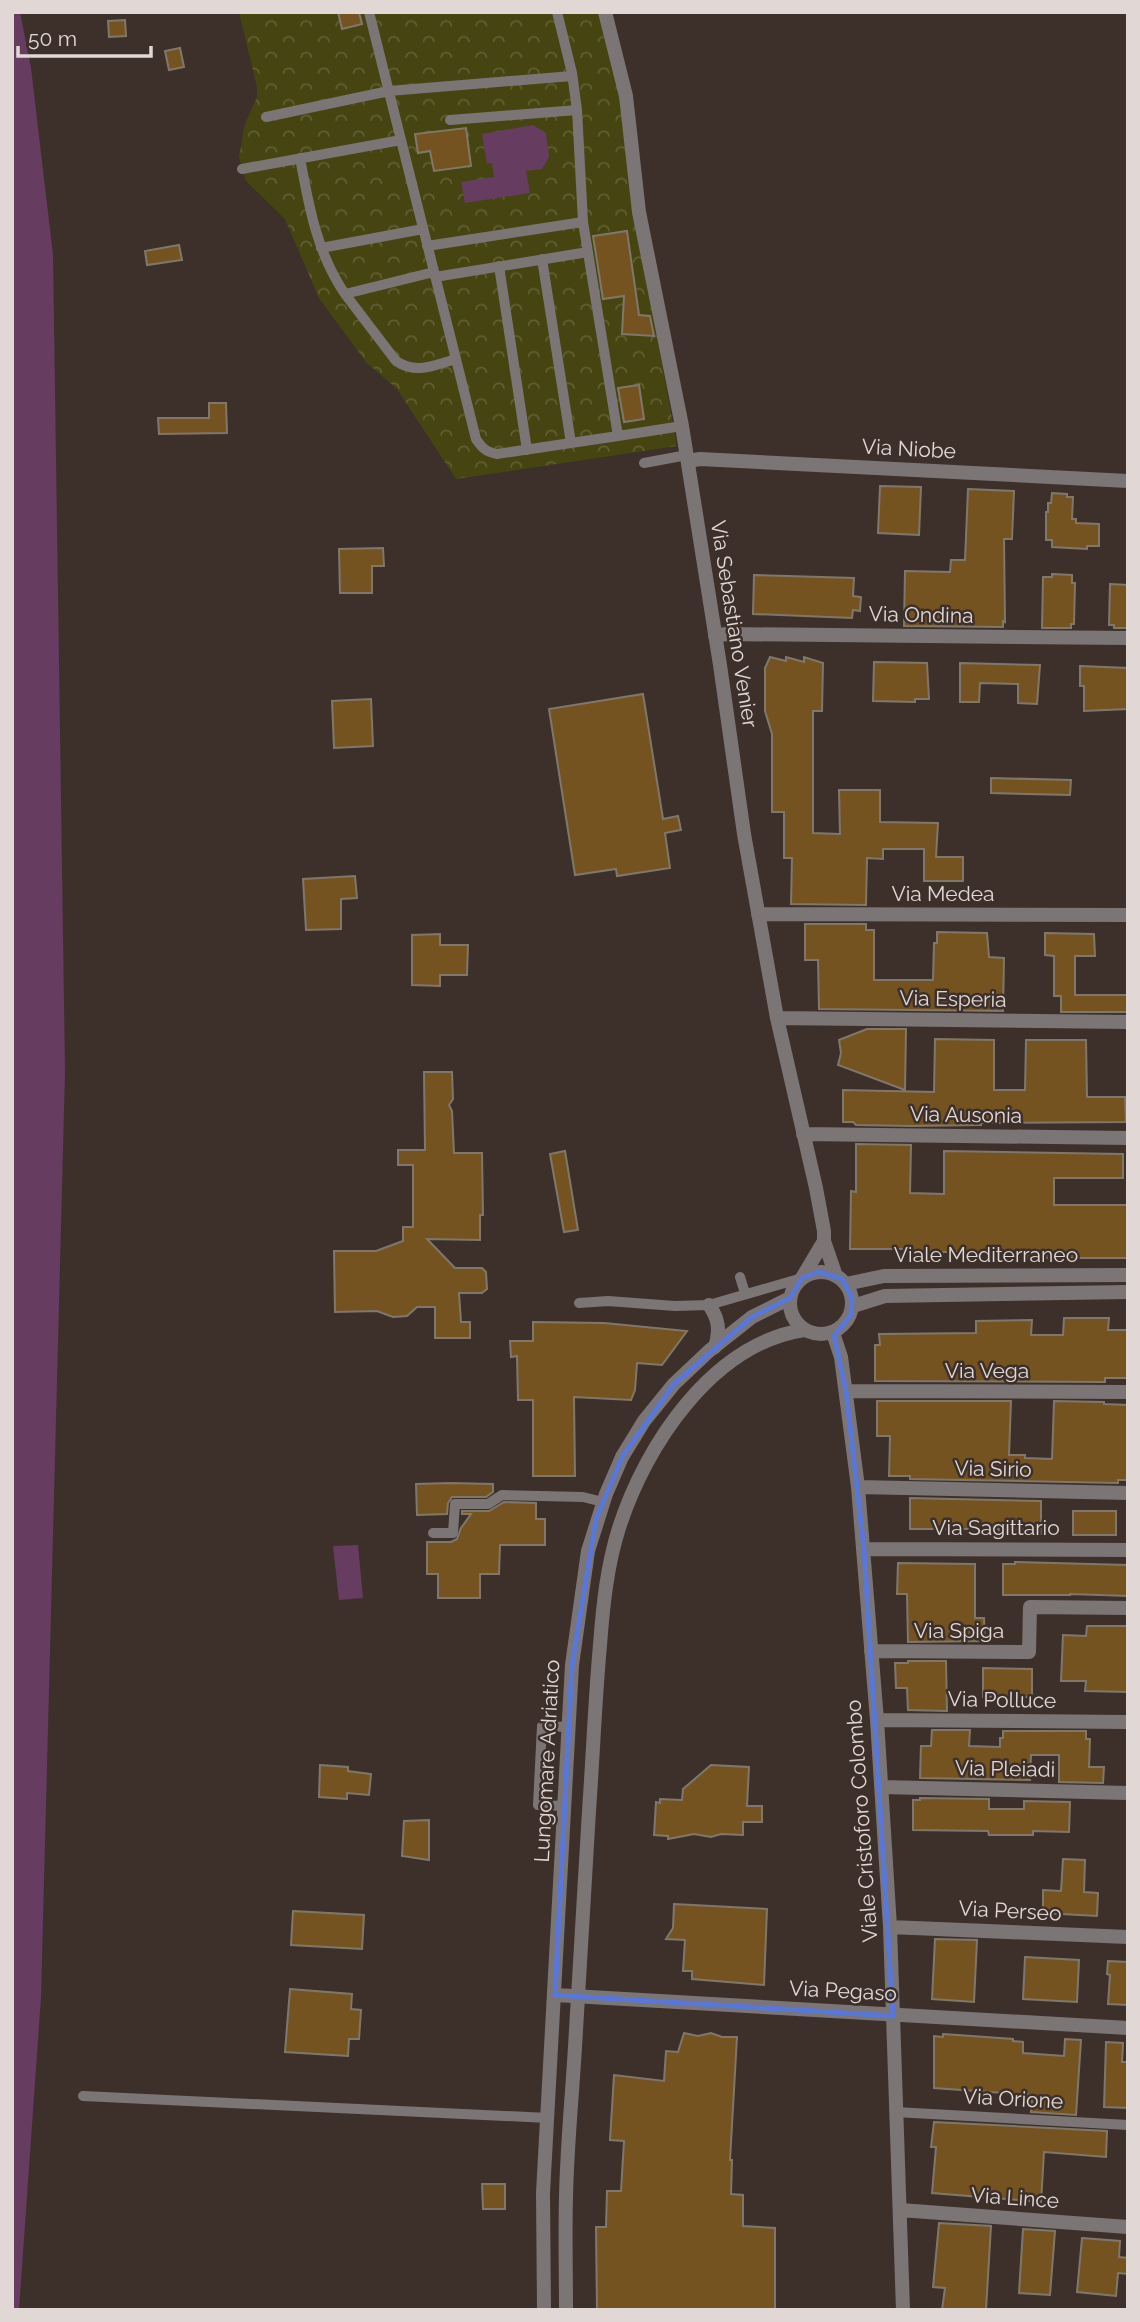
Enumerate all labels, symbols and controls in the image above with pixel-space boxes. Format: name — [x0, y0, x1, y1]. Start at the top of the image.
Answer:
scale bar — [18, 14, 150, 58]
text: 50 m — [28, 26, 77, 51]
street label: Via Niobe — [861, 434, 957, 463]
street label: Via Sebastiano Venier — [706, 519, 763, 730]
street label: Via Ondina — [868, 601, 974, 628]
street label: Via Medea — [891, 881, 995, 906]
street label: Via Esperia — [899, 985, 1007, 1012]
street label: Via Ausonia — [910, 1101, 1022, 1128]
street label: Viale Mediterraneo — [894, 1242, 1078, 1267]
street label: Via Vega — [945, 1358, 1029, 1383]
street label: Via Sirio — [954, 1455, 1032, 1482]
street label: Via Sagittario — [932, 1515, 1060, 1540]
street label: Via Spiga — [914, 1618, 1004, 1643]
street label: Lungomare Adriatico — [529, 1659, 564, 1863]
street label: Via Polluce — [947, 1686, 1057, 1713]
street label: Viale Cristoforo Colombo — [841, 1699, 882, 1943]
street label: Via Pleiadi — [955, 1755, 1055, 1782]
street label: Via Perseo — [958, 1895, 1062, 1926]
street label: Via Pegaso — [789, 1975, 898, 2006]
street label: Via Orione — [962, 2083, 1064, 2114]
street label: Via Lince — [970, 2182, 1060, 2213]

